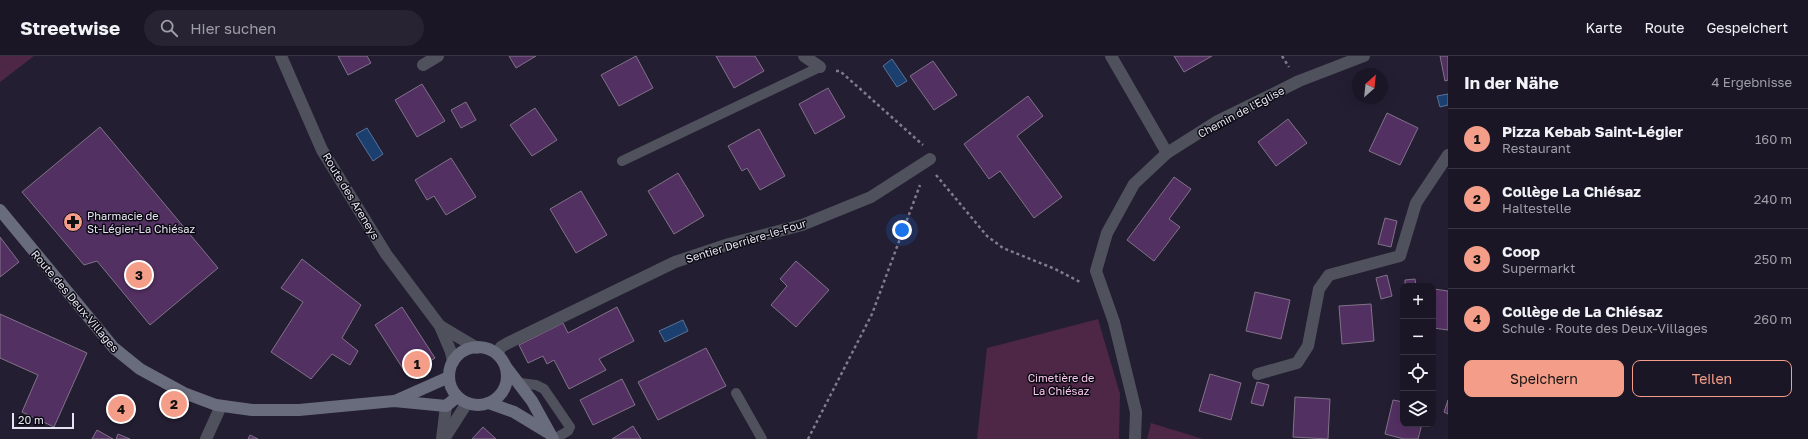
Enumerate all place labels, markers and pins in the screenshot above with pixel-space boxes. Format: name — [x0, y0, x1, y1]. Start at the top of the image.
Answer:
place label: Pharmacie de St-Légier-La Chiésaz — [87, 209, 196, 235]
pharmacy icon: Pharmacie de St-Légier-La Chiésaz — [62, 211, 84, 233]
pin: 3 — [126, 260, 152, 290]
pin: 1 — [404, 349, 430, 379]
pin: 2 — [161, 389, 187, 419]
pin: 4 — [108, 394, 134, 424]

